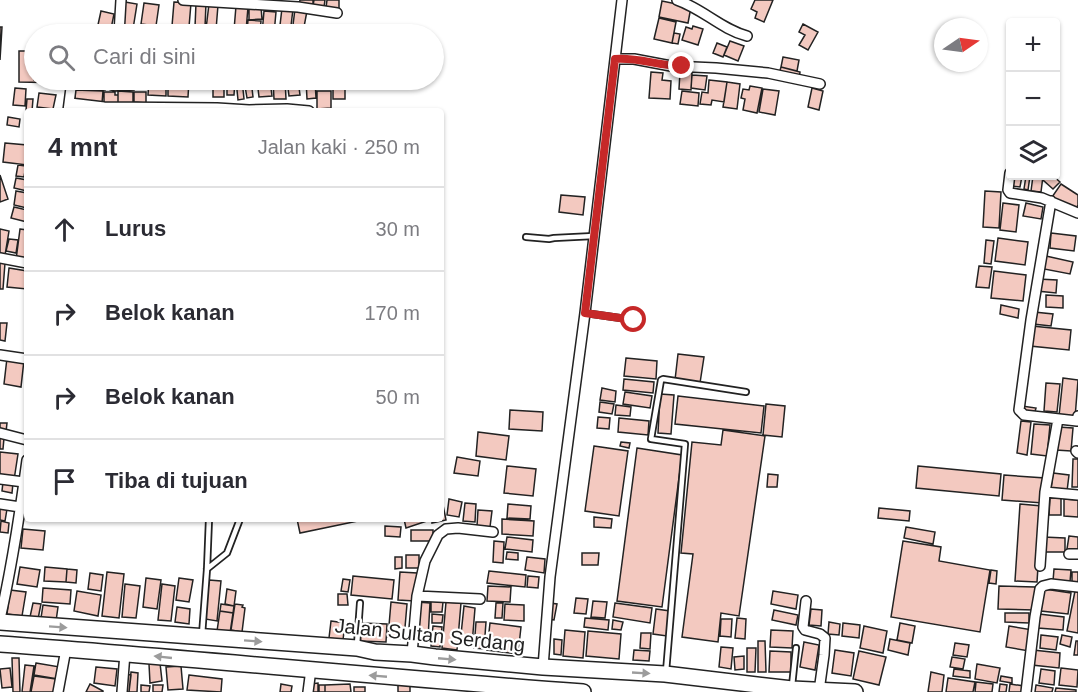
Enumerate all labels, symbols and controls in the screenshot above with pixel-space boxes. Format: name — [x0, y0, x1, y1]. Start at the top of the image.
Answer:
north arrow — [934, 18, 988, 72]
map controls — [1006, 18, 1060, 180]
button: + — [1006, 18, 1060, 72]
search box — [24, 24, 444, 90]
icon: search — [45, 41, 78, 74]
text: Cari di sini — [93, 44, 196, 69]
route end — [668, 52, 694, 78]
button: − — [1006, 72, 1060, 126]
button: layers — [1006, 126, 1060, 180]
text: 4 mnt — [48, 132, 117, 162]
text: Jalan kaki · 250 m — [258, 136, 420, 158]
icon: ahead — [48, 213, 81, 246]
text: Lurus — [105, 216, 166, 241]
text: 30 m — [376, 218, 420, 240]
icon: right — [48, 297, 81, 330]
text: Belok kanan — [105, 300, 235, 325]
text: 170 m — [364, 302, 420, 324]
route start — [620, 306, 646, 332]
icon: right — [48, 381, 81, 414]
text: Belok kanan — [105, 384, 235, 409]
text: 50 m — [376, 386, 420, 408]
icon: arrive — [48, 465, 81, 498]
text: Tiba di tujuan — [105, 468, 248, 493]
street label: Jalan Sultan Serdang — [334, 614, 526, 656]
one-way arrow — [49, 622, 68, 631]
one-way arrow — [243, 636, 262, 646]
one-way arrow — [153, 652, 172, 662]
one-way arrow — [437, 654, 456, 663]
one-way arrow — [632, 668, 651, 677]
one-way arrow — [368, 671, 387, 681]

